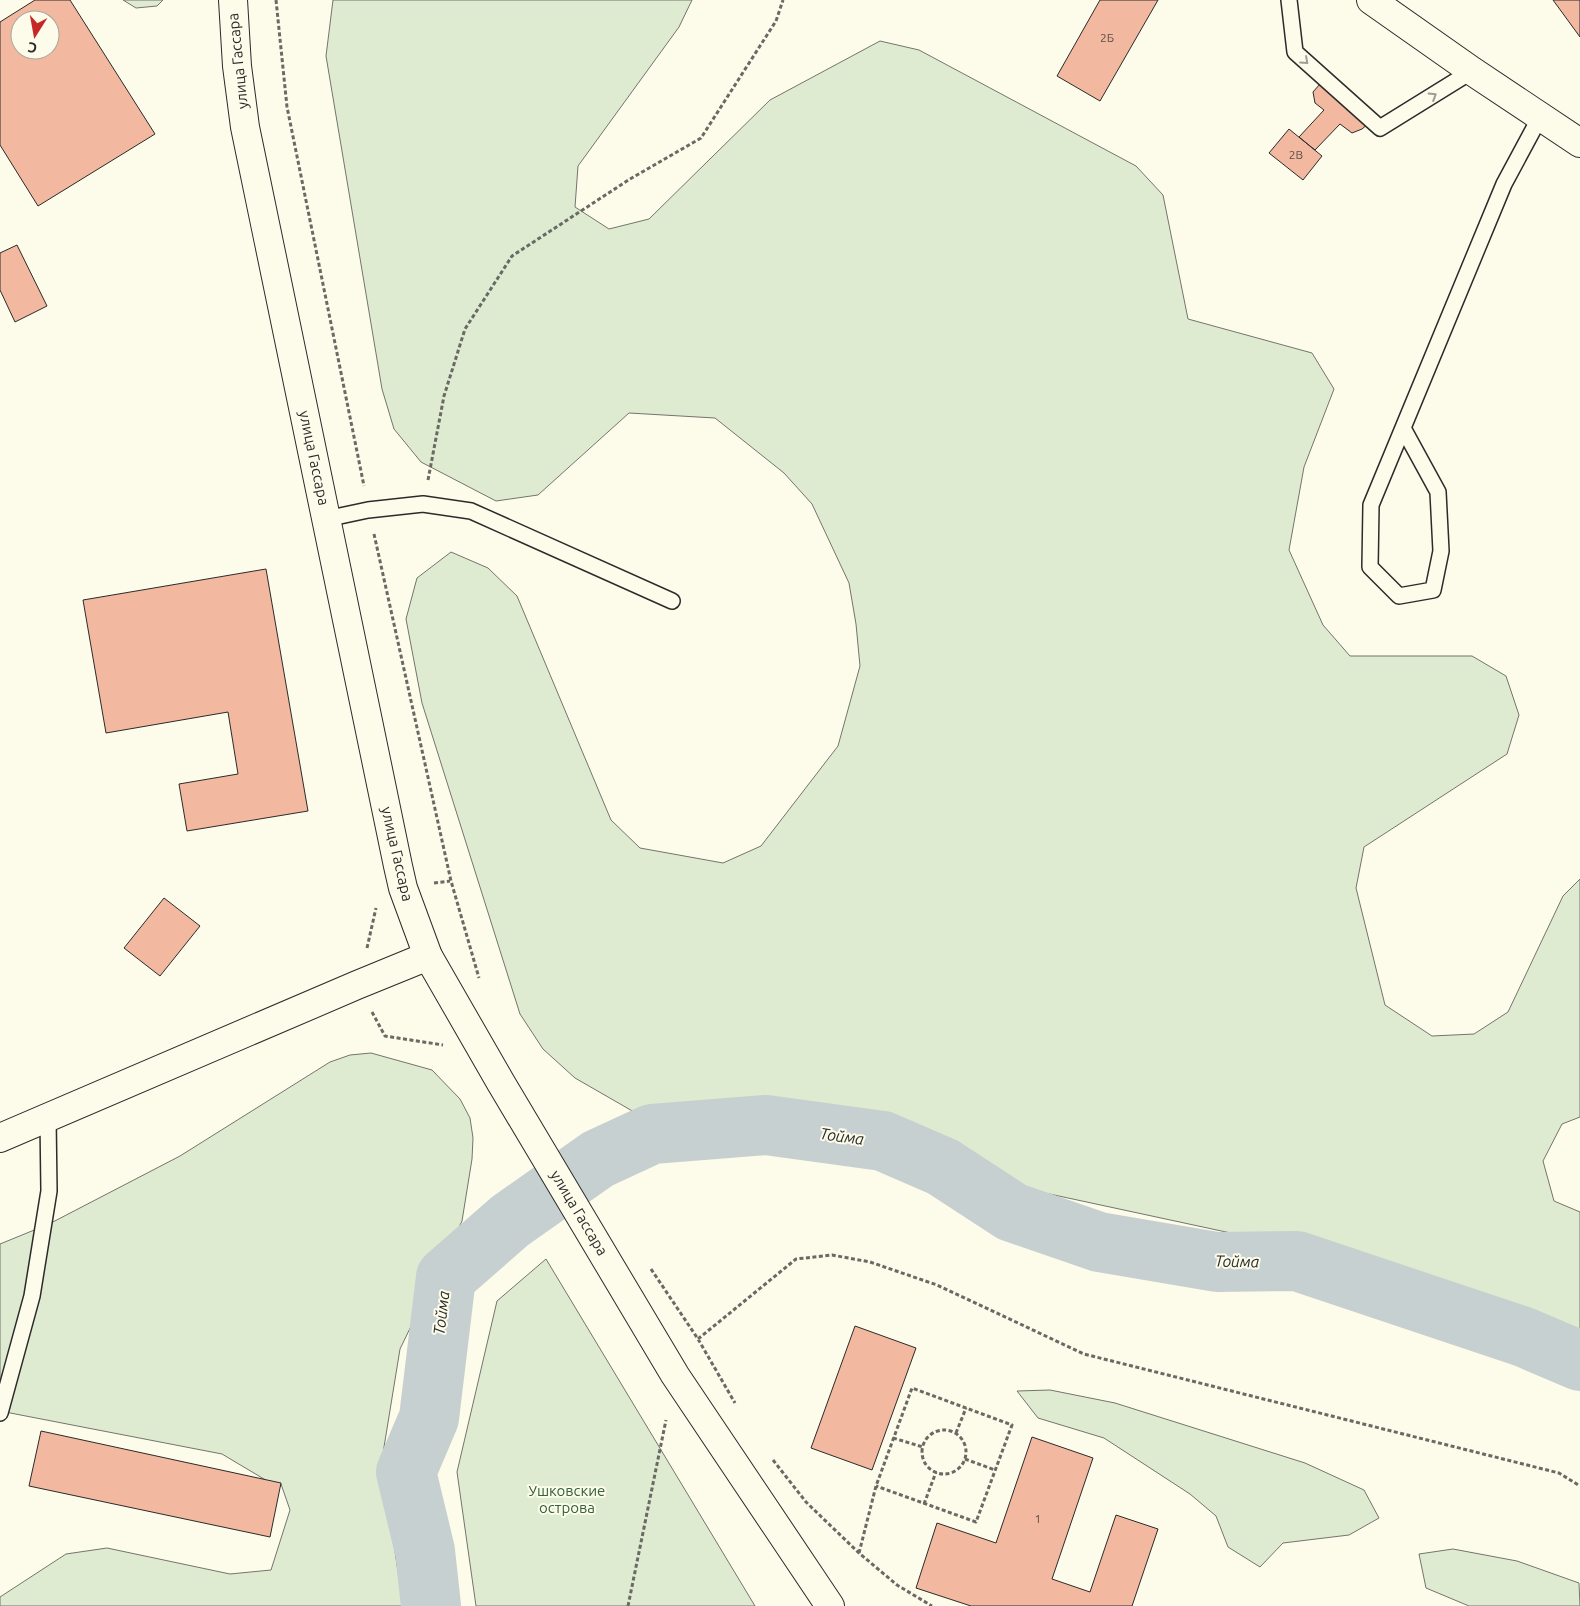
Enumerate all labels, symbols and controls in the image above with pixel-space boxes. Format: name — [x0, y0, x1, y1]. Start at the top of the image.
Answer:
north arrow — [10, 10, 60, 60]
street label: улица Гассара — [224, 12, 251, 110]
house number: 2Б — [1100, 31, 1114, 44]
text: С — [27, 39, 38, 56]
one-way arrow — [1300, 56, 1309, 65]
one-way arrow — [1428, 92, 1437, 102]
house number: 2В — [1289, 148, 1303, 161]
street label: улица Гассара — [296, 409, 333, 507]
street label: улица Гассара — [378, 805, 417, 903]
water label: Тойма — [819, 1124, 866, 1148]
street label: улица Гассара — [547, 1167, 612, 1258]
water label: Тойма — [1215, 1252, 1260, 1270]
water label: Тойма — [429, 1290, 453, 1336]
park label: Ушковские острова — [529, 1482, 605, 1516]
house number: 1 — [1035, 1512, 1041, 1525]

